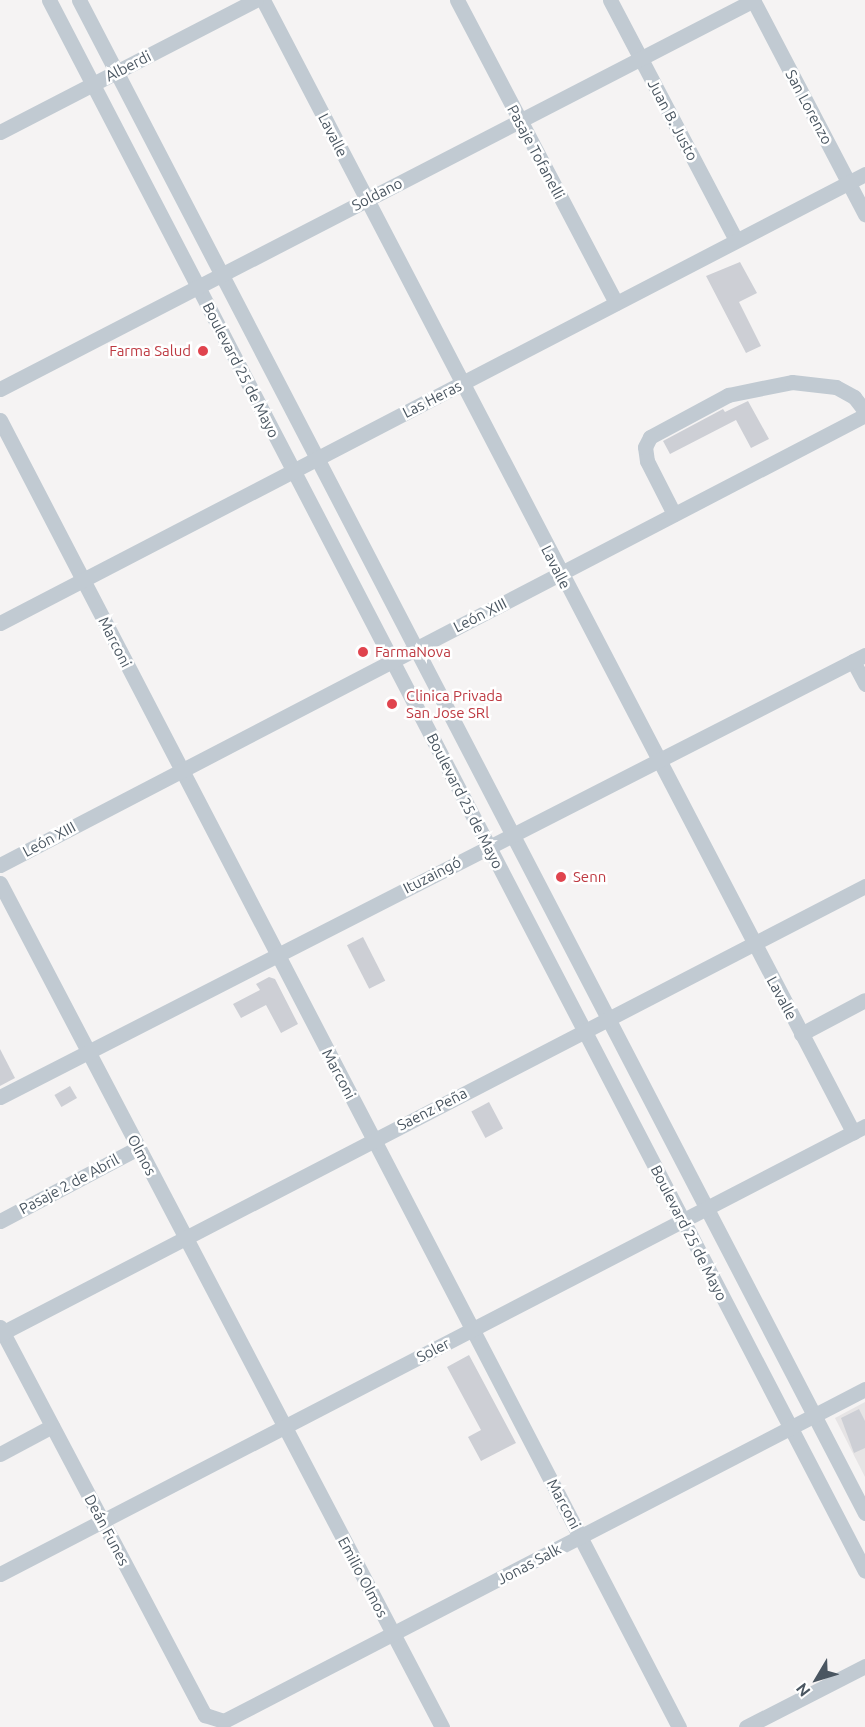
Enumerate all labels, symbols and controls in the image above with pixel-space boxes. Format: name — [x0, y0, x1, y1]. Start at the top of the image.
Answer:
street label: Alberdi — [102, 47, 154, 85]
street label: San Lorenzo — [782, 67, 836, 147]
street label: Juan B. Justo — [644, 76, 702, 164]
street label: Pasaje Tofanelli — [504, 102, 568, 202]
street label: Lavalle — [314, 110, 352, 160]
street label: Soldano — [349, 174, 405, 214]
street label: Boulevard 25 de Mayo — [199, 299, 283, 441]
place label: Farma Salud — [109, 342, 191, 360]
marker: Farma Salud — [196, 344, 210, 358]
street label: Las Heras — [399, 376, 465, 422]
street label: Lavalle — [537, 542, 575, 592]
street label: León XIII — [450, 594, 510, 636]
street label: Marconi — [95, 614, 135, 670]
place label: FarmaNova — [375, 643, 451, 661]
marker: FarmaNova — [356, 645, 370, 659]
place label: Clinica Privada San Jose SRl — [406, 686, 503, 721]
marker: Clinica Privada San Jose SRl — [383, 695, 401, 713]
street label: Boulevard 25 de Mayo — [423, 730, 507, 872]
street label: León XIII — [19, 818, 79, 860]
street label: Ituzaingó — [400, 853, 464, 897]
place label: Senn — [573, 868, 606, 886]
marker: Senn — [554, 870, 568, 884]
street label: Lavalle — [763, 973, 801, 1023]
street label: Marconi — [318, 1046, 360, 1102]
street label: Saenz Peña — [394, 1084, 470, 1134]
street label: Olmos — [124, 1131, 160, 1179]
street label: Pasaje 2 de Abril — [16, 1150, 122, 1218]
street label: Boulevard 25 de Mayo — [647, 1162, 731, 1304]
street label: Soler — [414, 1334, 452, 1366]
street label: Marconi — [543, 1476, 585, 1532]
street label: Deán Funes — [81, 1491, 133, 1569]
street label: Emilio Olmos — [334, 1534, 392, 1620]
street label: Jonas Salk — [494, 1540, 564, 1588]
north arrow — [787, 1649, 847, 1709]
text: N — [792, 1680, 814, 1700]

